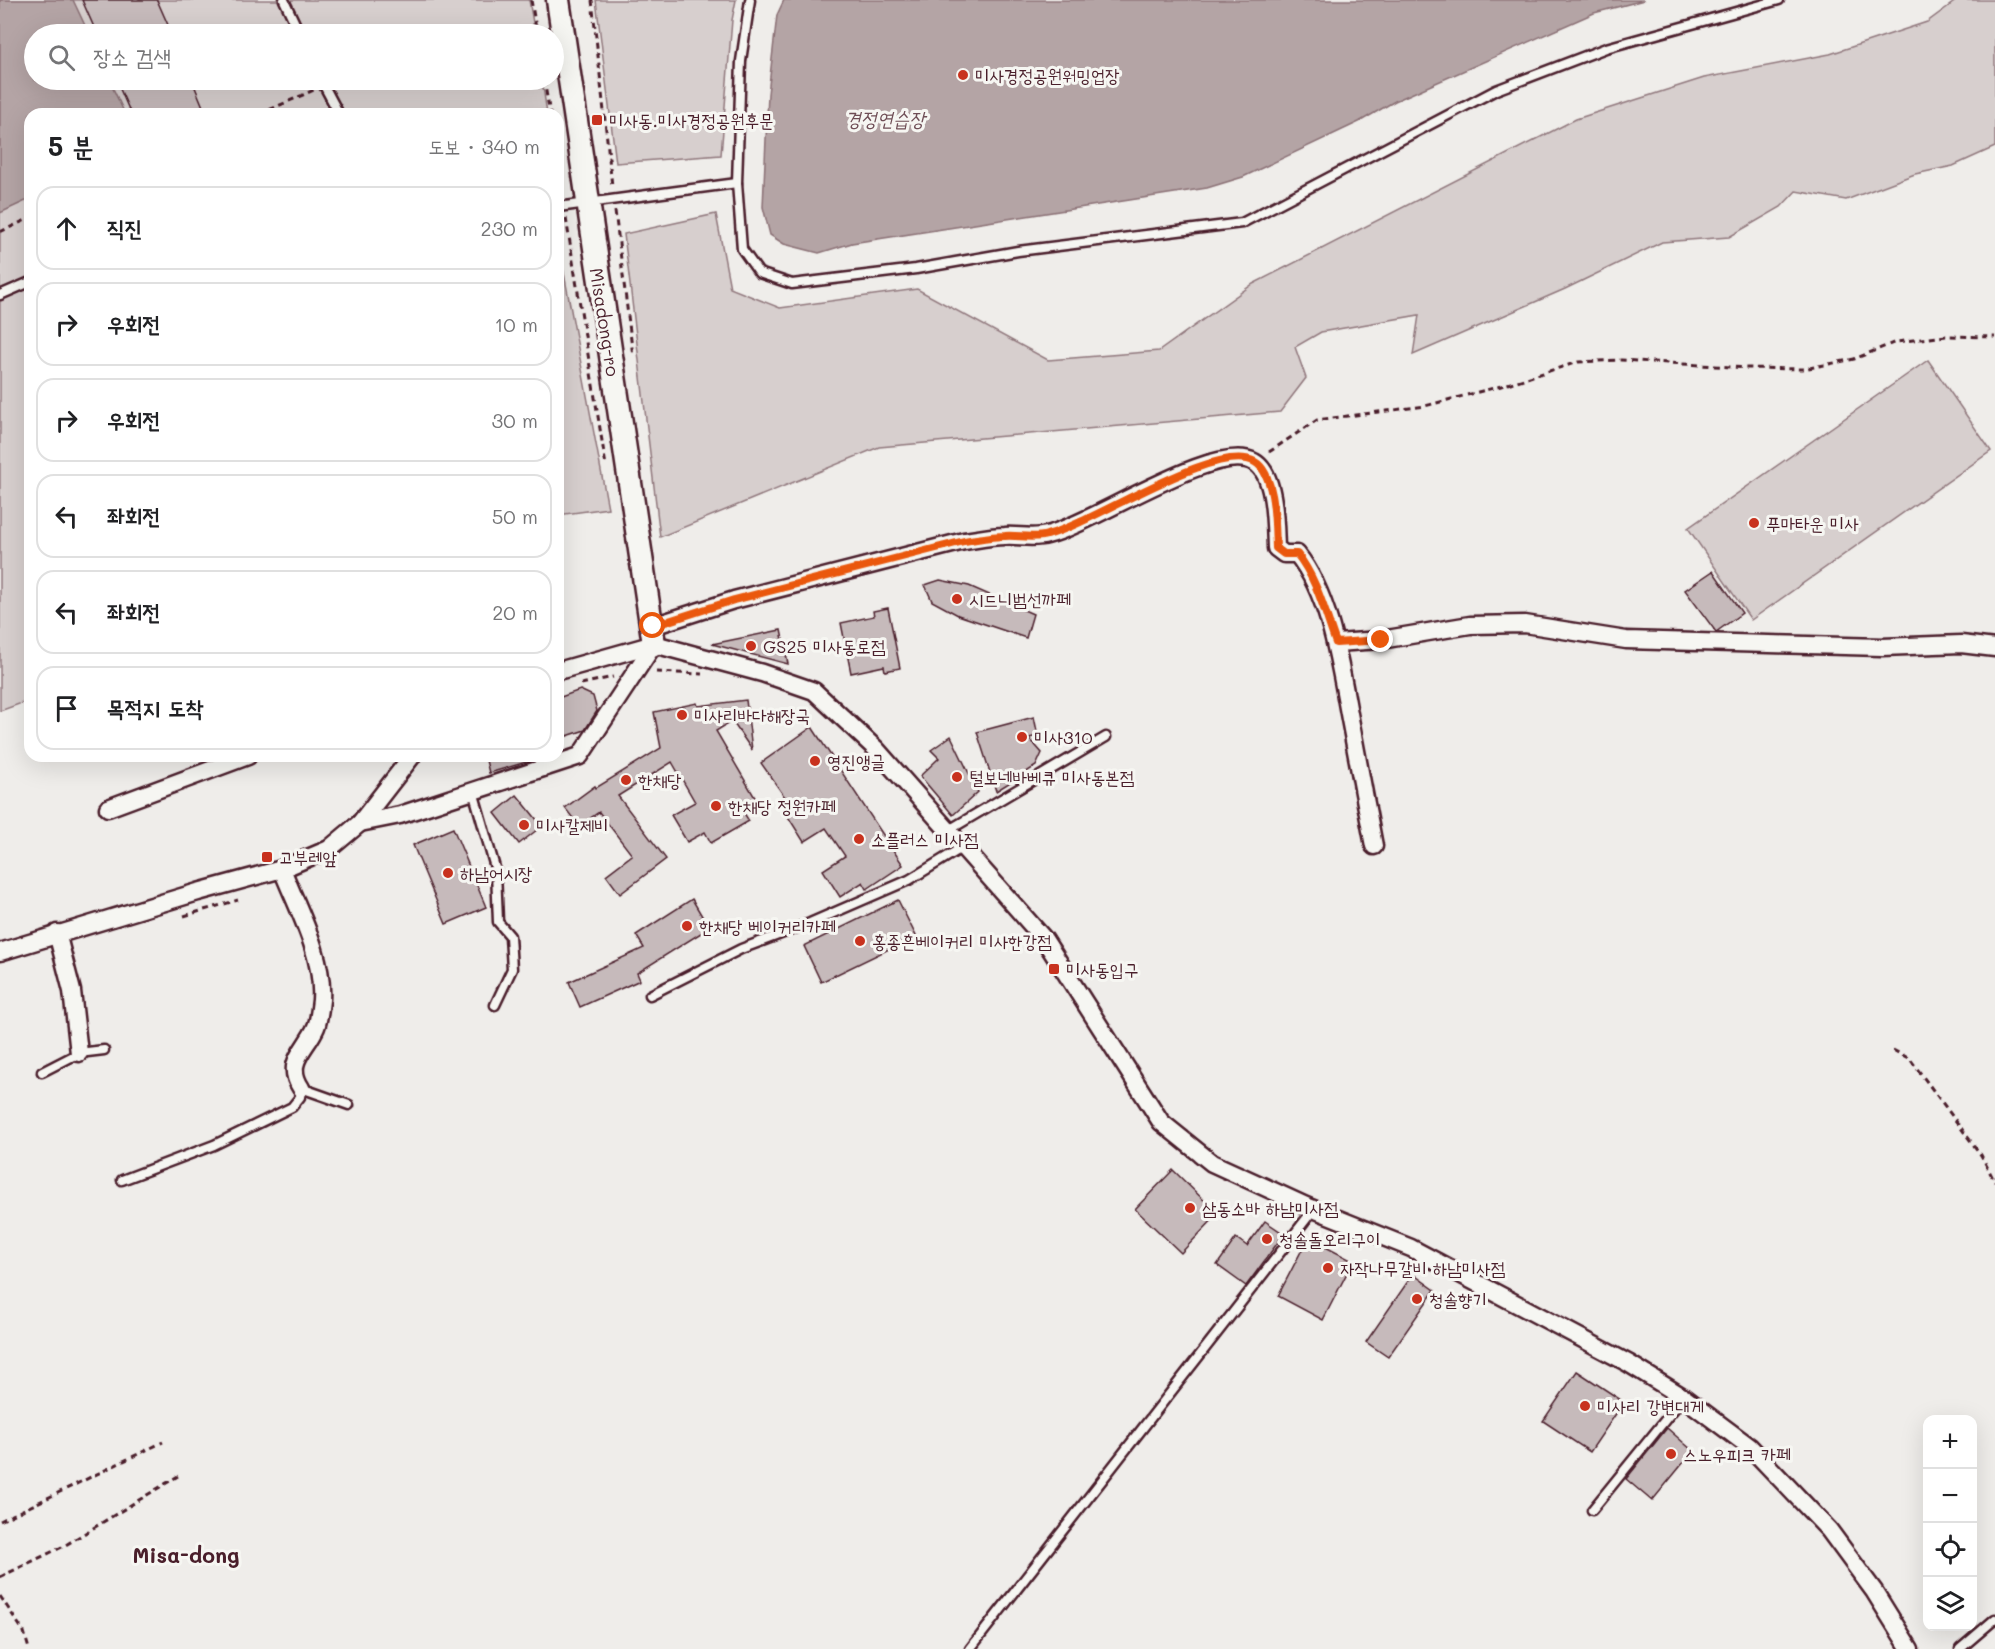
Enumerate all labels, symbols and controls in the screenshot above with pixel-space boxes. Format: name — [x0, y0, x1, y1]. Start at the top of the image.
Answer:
search box — [24, 24, 564, 90]
icon: search — [45, 41, 78, 74]
text: 장소 검색 — [93, 42, 171, 71]
place label: 미사경정공원워밍업장 — [975, 63, 1120, 87]
marker: 미사경정공원워밍업장 — [956, 68, 970, 82]
water label: 경정연습장 — [845, 105, 928, 131]
place label: 미사동.미사경정공원후문 — [609, 108, 774, 132]
marker: 미사동.미사경정공원후문 — [590, 113, 604, 127]
text: 5 분 — [48, 129, 93, 163]
text: 도보 · 340 m — [428, 133, 540, 159]
icon: ahead — [50, 212, 83, 245]
text: 직진 — [107, 213, 142, 242]
text: 230 m — [480, 215, 538, 241]
street label: Misadong-ro — [585, 266, 625, 378]
icon: right — [50, 308, 83, 341]
text: 우회전 — [107, 309, 160, 338]
text: 10 m — [494, 311, 538, 337]
icon: right — [50, 404, 83, 437]
text: 우회전 — [107, 405, 160, 434]
text: 30 m — [492, 407, 538, 433]
icon: left — [50, 500, 83, 533]
text: 좌회전 — [107, 501, 160, 530]
text: 50 m — [492, 503, 538, 529]
place label: 푸마타운 미사 — [1766, 511, 1859, 535]
marker: 푸마타운 미사 — [1747, 516, 1761, 530]
place label: 시드니범선까페 — [969, 587, 1071, 611]
marker: 시드니범선까페 — [950, 592, 964, 606]
icon: left — [50, 596, 83, 629]
text: 좌회전 — [107, 597, 160, 626]
text: 20 m — [492, 599, 538, 625]
route start — [639, 612, 665, 638]
route end — [1367, 626, 1393, 652]
place label: GS25 미사동로점 — [763, 634, 886, 658]
marker: GS25 미사동로점 — [744, 639, 758, 653]
icon: arrive — [50, 692, 83, 725]
text: 목적지 도착 — [107, 693, 203, 722]
place label: 미사리바다해장국 — [694, 703, 810, 727]
marker: 미사리바다해장국 — [675, 708, 689, 722]
place label: 미사310 — [1034, 725, 1093, 749]
marker: 미사310 — [1015, 730, 1029, 744]
place label: 영진앵글 — [827, 749, 885, 773]
marker: 영진앵글 — [808, 754, 822, 768]
place label: 털보네바베큐 미사동본점 — [969, 765, 1135, 789]
place label: 한채당 — [638, 768, 682, 792]
marker: 털보네바베큐 미사동본점 — [950, 770, 964, 784]
marker: 한채당 — [619, 773, 633, 787]
place label: 한채당 정원카페 — [728, 794, 836, 818]
marker: 한채당 정원카페 — [709, 799, 723, 813]
place label: 미사칼제비 — [536, 813, 608, 837]
marker: 미사칼제비 — [517, 818, 531, 832]
place label: 소플러스 미사점 — [871, 827, 979, 851]
marker: 소플러스 미사점 — [852, 832, 866, 846]
place label: 고부레앞 — [279, 845, 337, 869]
marker: 고부레앞 — [260, 850, 274, 864]
place label: 하남어시장 — [460, 861, 532, 885]
marker: 하남어시장 — [441, 866, 455, 880]
place label: 한채당 베이커리카페 — [699, 914, 836, 938]
marker: 한채당 베이커리카페 — [680, 919, 694, 933]
place label: 홍종흔베이커리 미사한강점 — [872, 929, 1052, 953]
marker: 홍종흔베이커리 미사한강점 — [853, 934, 867, 948]
place label: 미사동입구 — [1066, 957, 1138, 981]
marker: 미사동입구 — [1047, 962, 1061, 976]
place label: 삼동소바 하남미사점 — [1202, 1196, 1339, 1220]
marker: 삼동소바 하남미사점 — [1183, 1201, 1197, 1215]
place label: 청솔돌오리구이 — [1279, 1227, 1380, 1251]
marker: 청솔돌오리구이 — [1260, 1232, 1274, 1246]
place label: 자작나무갈비 하남미사점 — [1340, 1256, 1506, 1280]
marker: 자작나무갈비 하남미사점 — [1321, 1261, 1335, 1275]
place label: 청솔향기 — [1429, 1287, 1487, 1311]
marker: 청솔향기 — [1410, 1292, 1424, 1306]
place label: 미사리 강변대게 — [1597, 1394, 1704, 1418]
marker: 미사리 강변대게 — [1578, 1399, 1592, 1413]
map controls — [1923, 1415, 1977, 1631]
button: + — [1923, 1415, 1977, 1469]
place label: 스노우피크 카페 — [1683, 1442, 1791, 1466]
marker: 스노우피크 카페 — [1664, 1447, 1678, 1461]
button: − — [1923, 1469, 1977, 1523]
button: locate — [1923, 1523, 1977, 1577]
district label: Misa-dong — [132, 1541, 240, 1568]
button: layers — [1923, 1577, 1977, 1631]

